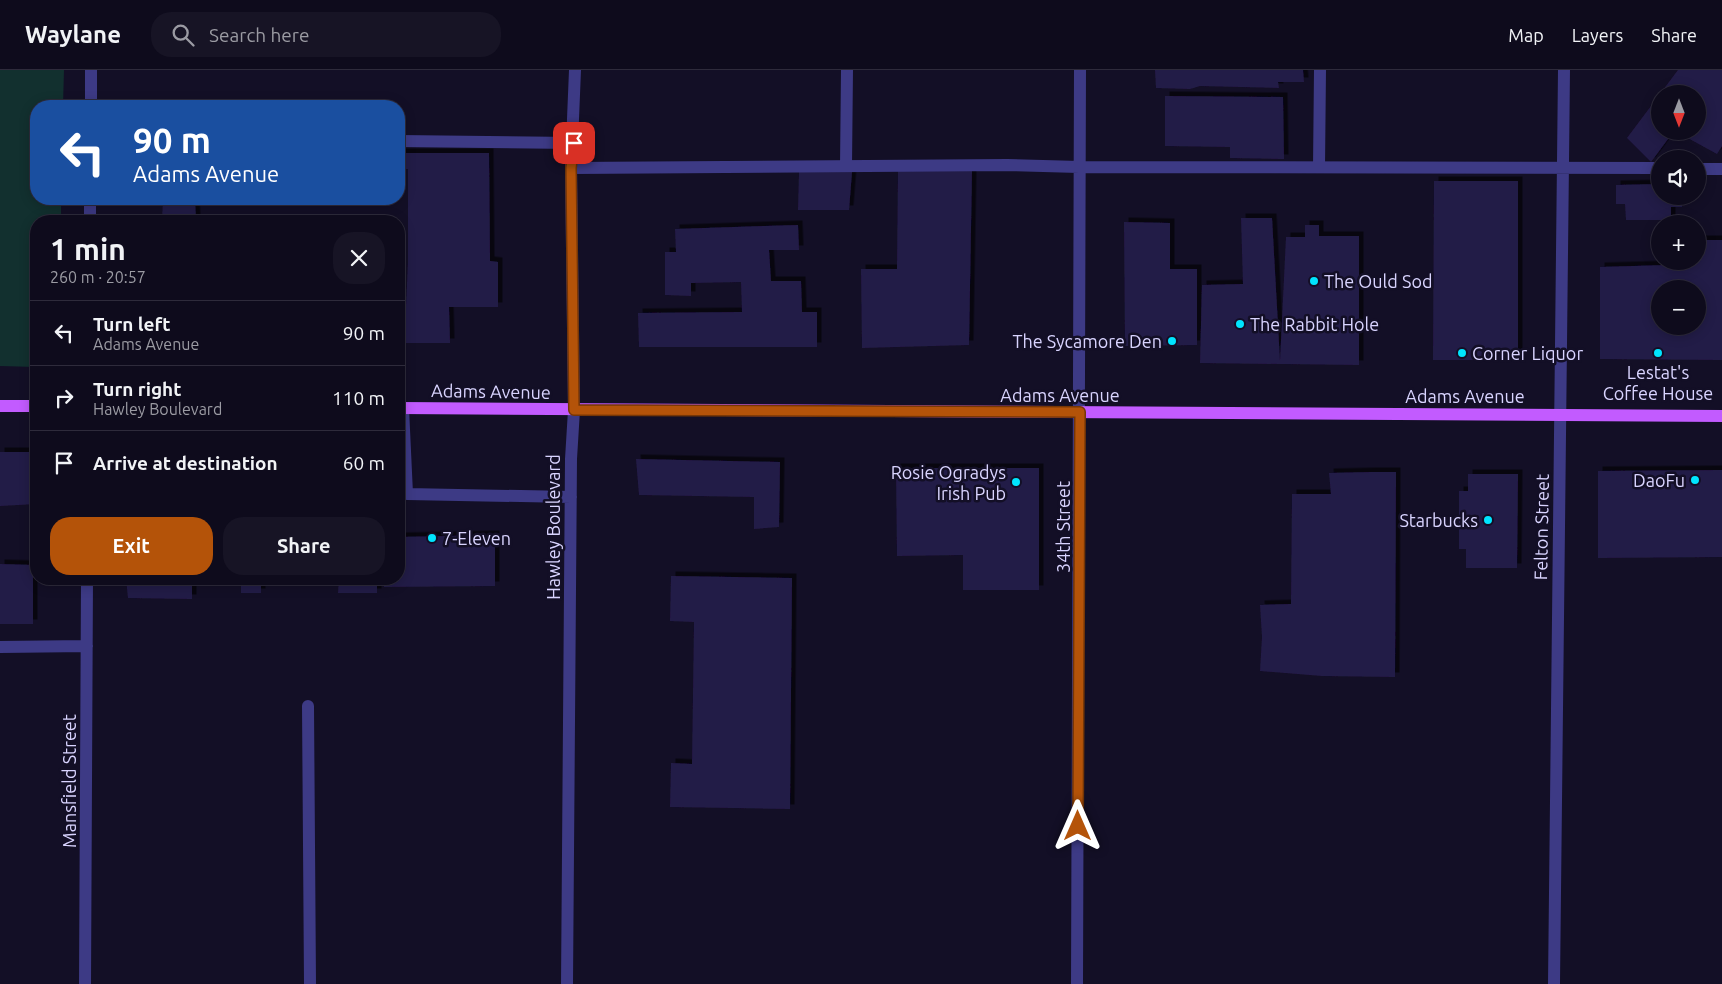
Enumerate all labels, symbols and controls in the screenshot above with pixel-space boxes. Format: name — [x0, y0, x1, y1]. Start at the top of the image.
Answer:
search box — [151, 12, 501, 57]
text: Waylane — [25, 21, 121, 48]
icon: search — [169, 21, 197, 49]
text: Search here — [209, 24, 309, 46]
text: Map — [1508, 25, 1544, 45]
text: Layers — [1572, 25, 1623, 45]
text: Share — [1651, 25, 1697, 45]
north arrow — [1651, 85, 1706, 140]
map controls — [1651, 85, 1706, 335]
icon: left — [50, 120, 115, 185]
text: 90 m — [133, 120, 211, 160]
pin — [553, 122, 595, 164]
icon: arrive — [560, 129, 588, 157]
button: sound — [1651, 150, 1706, 205]
text: Adams Avenue — [133, 161, 279, 186]
button: + — [1651, 215, 1706, 270]
text: 1 min — [50, 232, 126, 266]
button: close — [333, 232, 385, 284]
text: 260 m · 20:57 — [50, 268, 146, 286]
place label: The Ould Sod — [1324, 271, 1432, 291]
marker: The Ould Sod — [1308, 275, 1320, 287]
button: − — [1651, 280, 1706, 335]
text: Turn left — [93, 313, 171, 335]
place label: The Rabbit Hole — [1250, 314, 1379, 334]
marker: The Rabbit Hole — [1234, 318, 1246, 330]
icon: left — [50, 319, 78, 347]
text: 90 m — [343, 322, 385, 344]
place label: The Sycamore Den — [1012, 331, 1162, 351]
text: Adams Avenue — [93, 335, 199, 353]
marker: The Sycamore Den — [1166, 335, 1178, 347]
place label: Corner Liquor — [1472, 343, 1583, 363]
marker: Corner Liquor — [1456, 347, 1468, 359]
marker: Lestat's Coffee House — [1652, 347, 1664, 359]
place label: Lestat's Coffee House — [1603, 362, 1713, 403]
text: Turn right — [93, 378, 181, 400]
street label: Adams Avenue — [431, 380, 551, 402]
icon: right — [50, 384, 78, 412]
street label: Adams Avenue — [1000, 385, 1120, 405]
street label: Adams Avenue — [1405, 386, 1525, 406]
text: 110 m — [332, 387, 385, 409]
text: Hawley Boulevard — [93, 400, 222, 418]
icon: arrive — [50, 449, 78, 477]
text: Arrive at destination — [93, 452, 278, 474]
text: 60 m — [343, 452, 385, 474]
street label: Hawley Boulevard — [543, 454, 563, 600]
place label: Rosie Ogradys Irish Pub — [891, 462, 1006, 503]
place label: DaoFu — [1633, 470, 1685, 490]
street label: Felton Street — [1530, 474, 1552, 580]
marker: DaoFu — [1689, 474, 1701, 486]
marker: Rosie Ogradys Irish Pub — [1010, 476, 1022, 488]
street label: 34th Street — [1053, 481, 1073, 573]
place label: Starbucks — [1399, 510, 1478, 530]
marker: Starbucks — [1482, 514, 1494, 526]
button: Exit — [50, 517, 213, 575]
button: Share — [223, 517, 385, 575]
place label: 7-Eleven — [442, 528, 511, 548]
marker: 7-Eleven — [426, 532, 438, 544]
street label: Mansfield Street — [59, 714, 79, 848]
position arrow — [1051, 799, 1103, 851]

